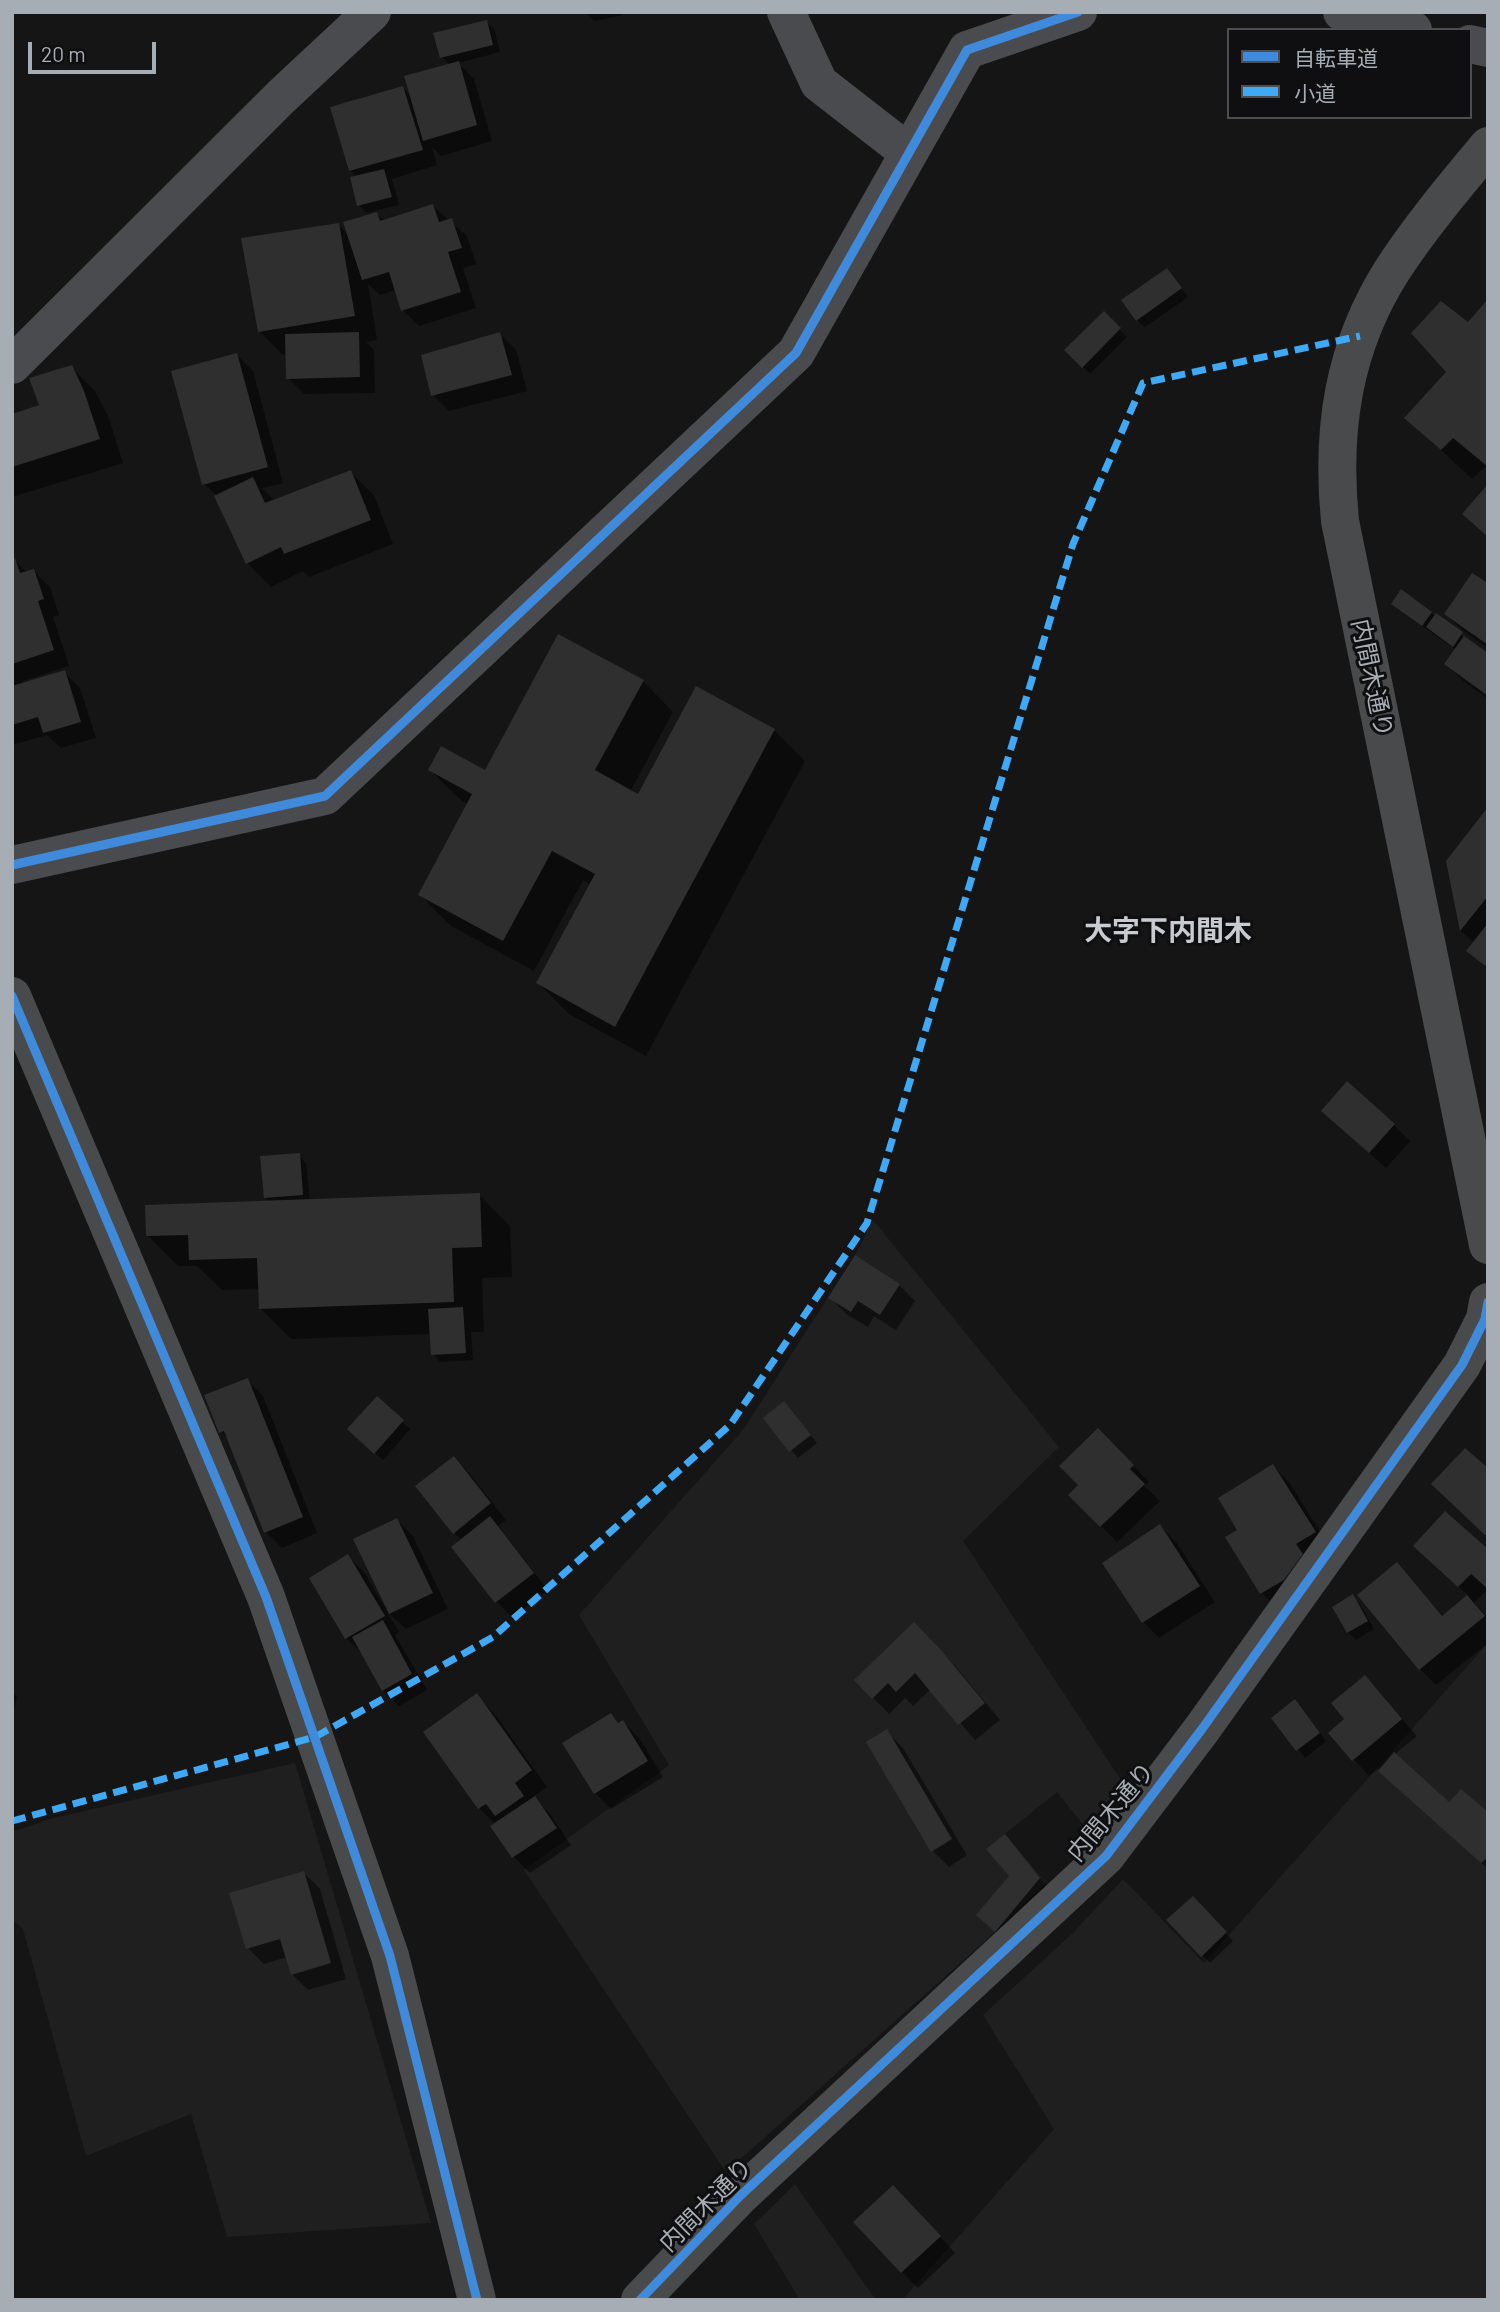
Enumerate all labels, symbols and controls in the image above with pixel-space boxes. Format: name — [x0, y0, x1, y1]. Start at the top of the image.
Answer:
scale bar — [32, 28, 159, 72]
legend — [1227, 28, 1472, 119]
text: 20 m — [41, 41, 86, 66]
text: 自転車道 — [1294, 45, 1378, 70]
text: 小道 — [1294, 80, 1336, 105]
street label: 内間木通り — [1345, 616, 1399, 740]
district label: 大字下内間木 — [1084, 914, 1252, 948]
street label: 内間木通り — [1061, 1757, 1161, 1867]
street label: 内間木通り — [653, 2152, 759, 2258]

